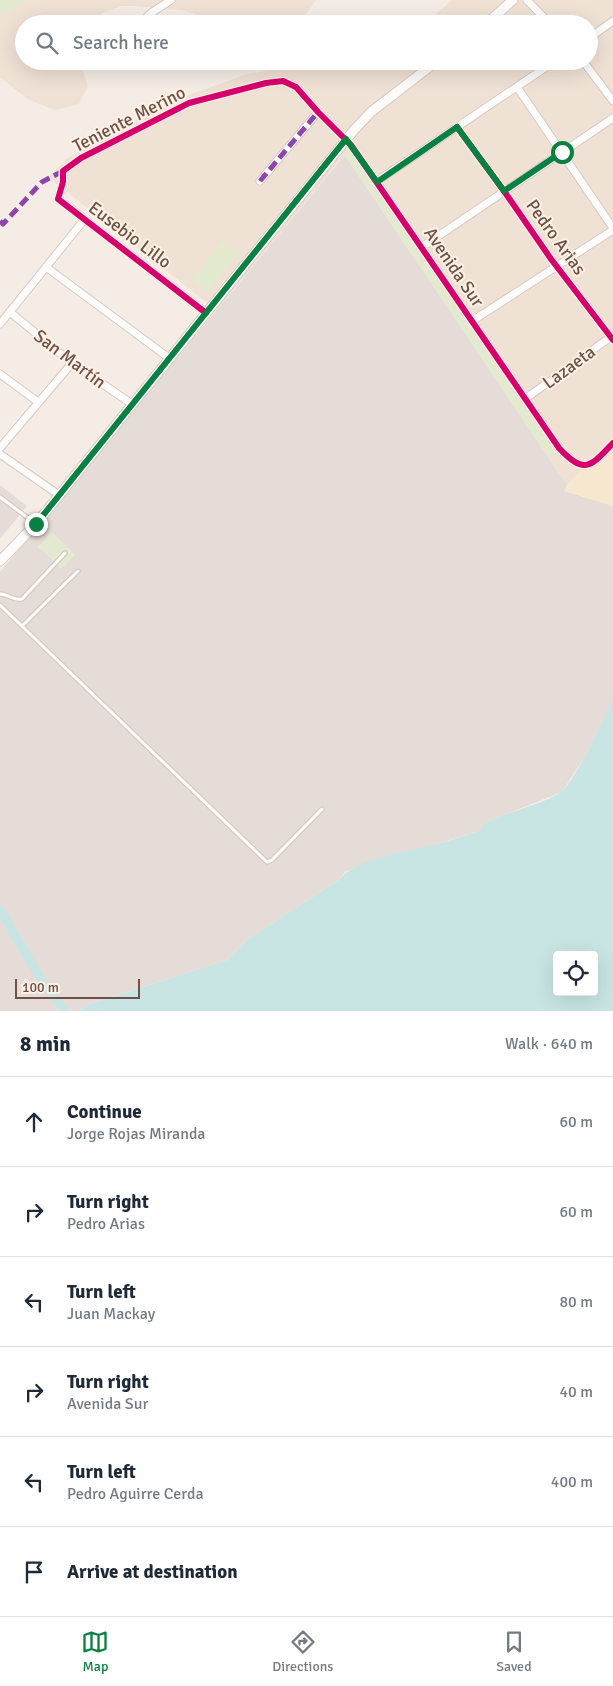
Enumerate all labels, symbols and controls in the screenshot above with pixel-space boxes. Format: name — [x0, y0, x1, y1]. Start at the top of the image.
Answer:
search box — [15, 15, 598, 70]
icon: search — [33, 29, 61, 57]
text: Search here — [73, 31, 169, 55]
street label: Teniente Merino — [69, 81, 189, 157]
route start — [551, 141, 574, 164]
street label: Pedro Arias — [521, 195, 591, 279]
street label: Eusebio Lillo — [84, 197, 176, 273]
street label: Avenida Sur — [419, 223, 489, 311]
street label: San Martín — [30, 325, 110, 393]
street label: Lazaeta — [538, 341, 600, 393]
route end — [25, 513, 48, 536]
map controls — [553, 951, 598, 996]
button: locate — [553, 951, 598, 996]
scale bar — [15, 976, 140, 999]
text: 100 m — [22, 979, 59, 996]
text: 8 min — [20, 1031, 71, 1057]
text: Walk · 640 m — [505, 1034, 593, 1054]
text: Continue — [67, 1100, 142, 1124]
icon: ahead — [20, 1108, 48, 1136]
text: 60 m — [559, 1112, 593, 1132]
text: Jorge Rojas Miranda — [67, 1124, 205, 1144]
text: Turn right — [67, 1190, 149, 1214]
icon: right — [20, 1198, 48, 1226]
text: 60 m — [559, 1202, 593, 1222]
text: Pedro Arias — [67, 1214, 145, 1234]
text: Turn left — [67, 1280, 136, 1304]
icon: left — [20, 1288, 48, 1316]
text: 80 m — [559, 1292, 593, 1312]
text: Juan Mackay — [67, 1304, 155, 1324]
text: Turn right — [67, 1370, 149, 1394]
icon: right — [20, 1378, 48, 1406]
text: 40 m — [559, 1382, 593, 1402]
text: Avenida Sur — [67, 1394, 148, 1414]
text: Turn left — [67, 1460, 136, 1484]
icon: left — [20, 1468, 48, 1496]
text: 400 m — [551, 1472, 593, 1492]
text: Pedro Aguirre Cerda — [67, 1484, 204, 1504]
icon: arrive — [20, 1558, 48, 1586]
text: Arrive at destination — [67, 1560, 238, 1584]
tab: Map — [81, 1628, 109, 1675]
tab: Directions — [272, 1628, 333, 1675]
tab: Saved — [496, 1628, 532, 1675]

